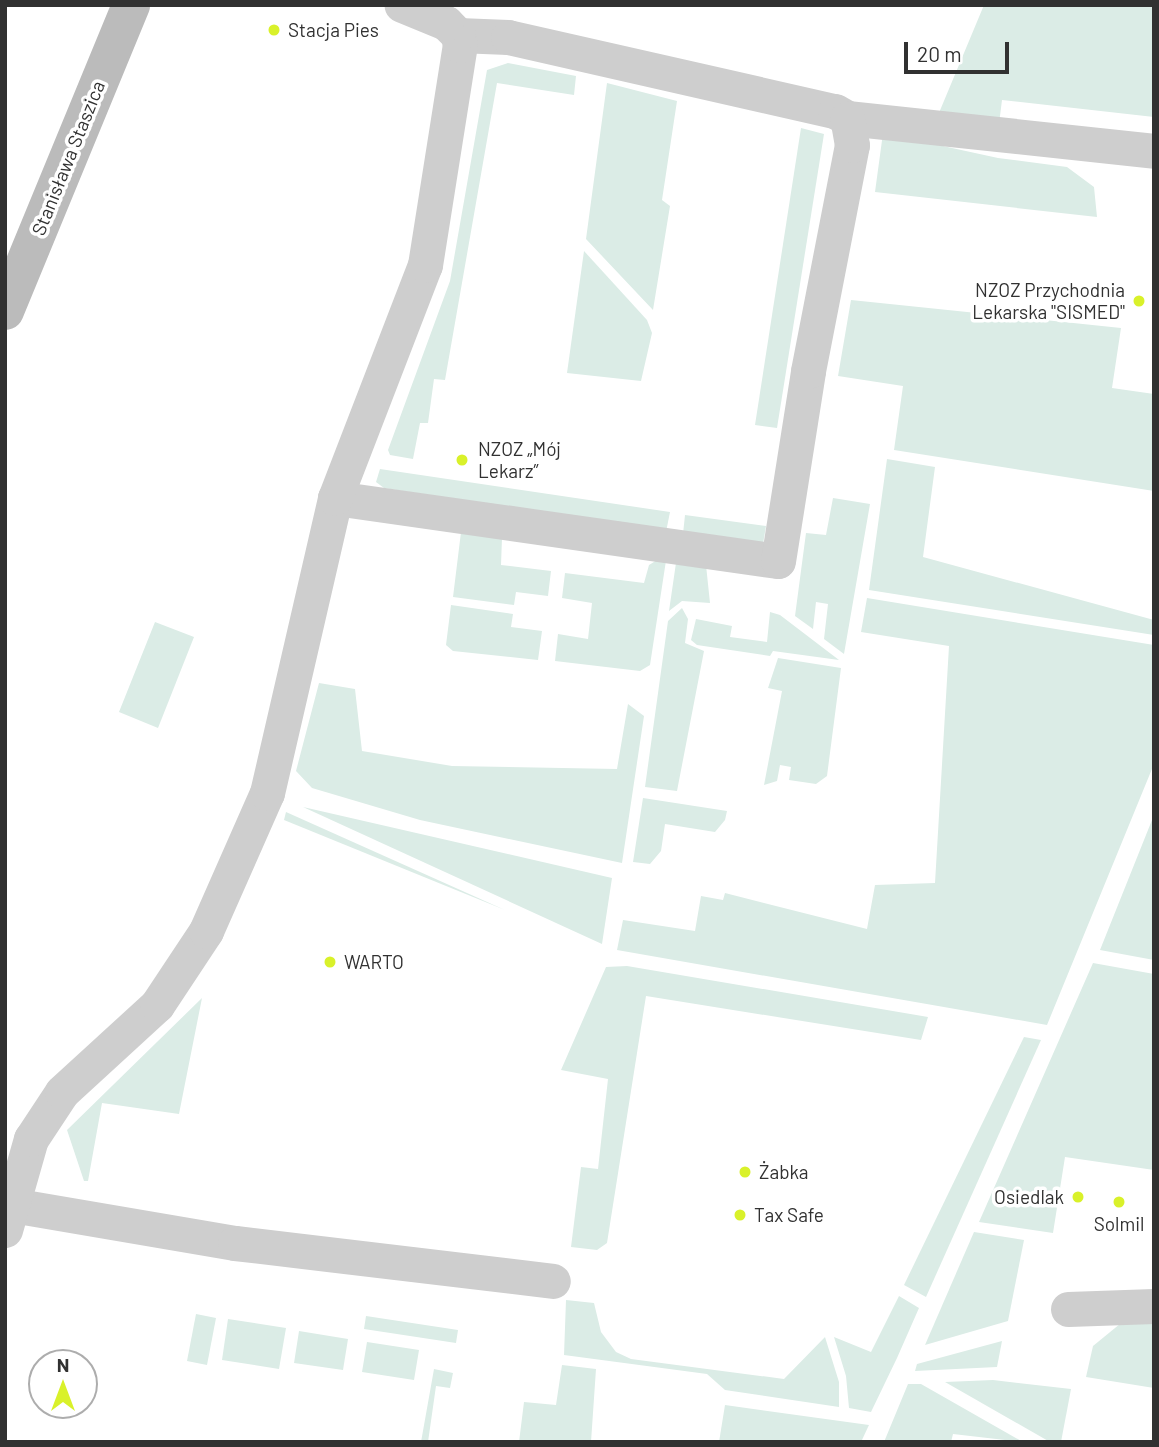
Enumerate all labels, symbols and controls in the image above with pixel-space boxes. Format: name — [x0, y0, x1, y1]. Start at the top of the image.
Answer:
place label: Stacja Pies — [288, 19, 379, 41]
marker: Stacja Pies — [266, 22, 282, 38]
scale bar — [907, 28, 1012, 72]
text: 20 m — [917, 41, 962, 66]
street label: Stanisława Staszica — [27, 77, 109, 239]
place label: NZOZ Przychodnia Lekarska "SISMED" — [972, 279, 1125, 323]
marker: NZOZ Przychodnia Lekarska "SISMED" — [1131, 293, 1147, 309]
place label: NZOZ „Mój Lekarz” — [478, 438, 561, 482]
marker: NZOZ „Mój Lekarz” — [452, 450, 472, 470]
place label: WARTO — [344, 951, 404, 973]
marker: WARTO — [322, 954, 338, 970]
place label: Żabka — [759, 1161, 809, 1183]
marker: Żabka — [737, 1164, 753, 1180]
place label: Osiedlak — [994, 1186, 1064, 1208]
marker: Osiedlak — [1070, 1189, 1086, 1205]
marker: Solmil — [1111, 1194, 1127, 1210]
place label: Tax Safe — [754, 1204, 824, 1226]
marker: Tax Safe — [732, 1207, 748, 1223]
place label: Solmil — [1094, 1213, 1144, 1235]
north arrow — [28, 1349, 98, 1419]
text: N — [57, 1353, 69, 1376]

